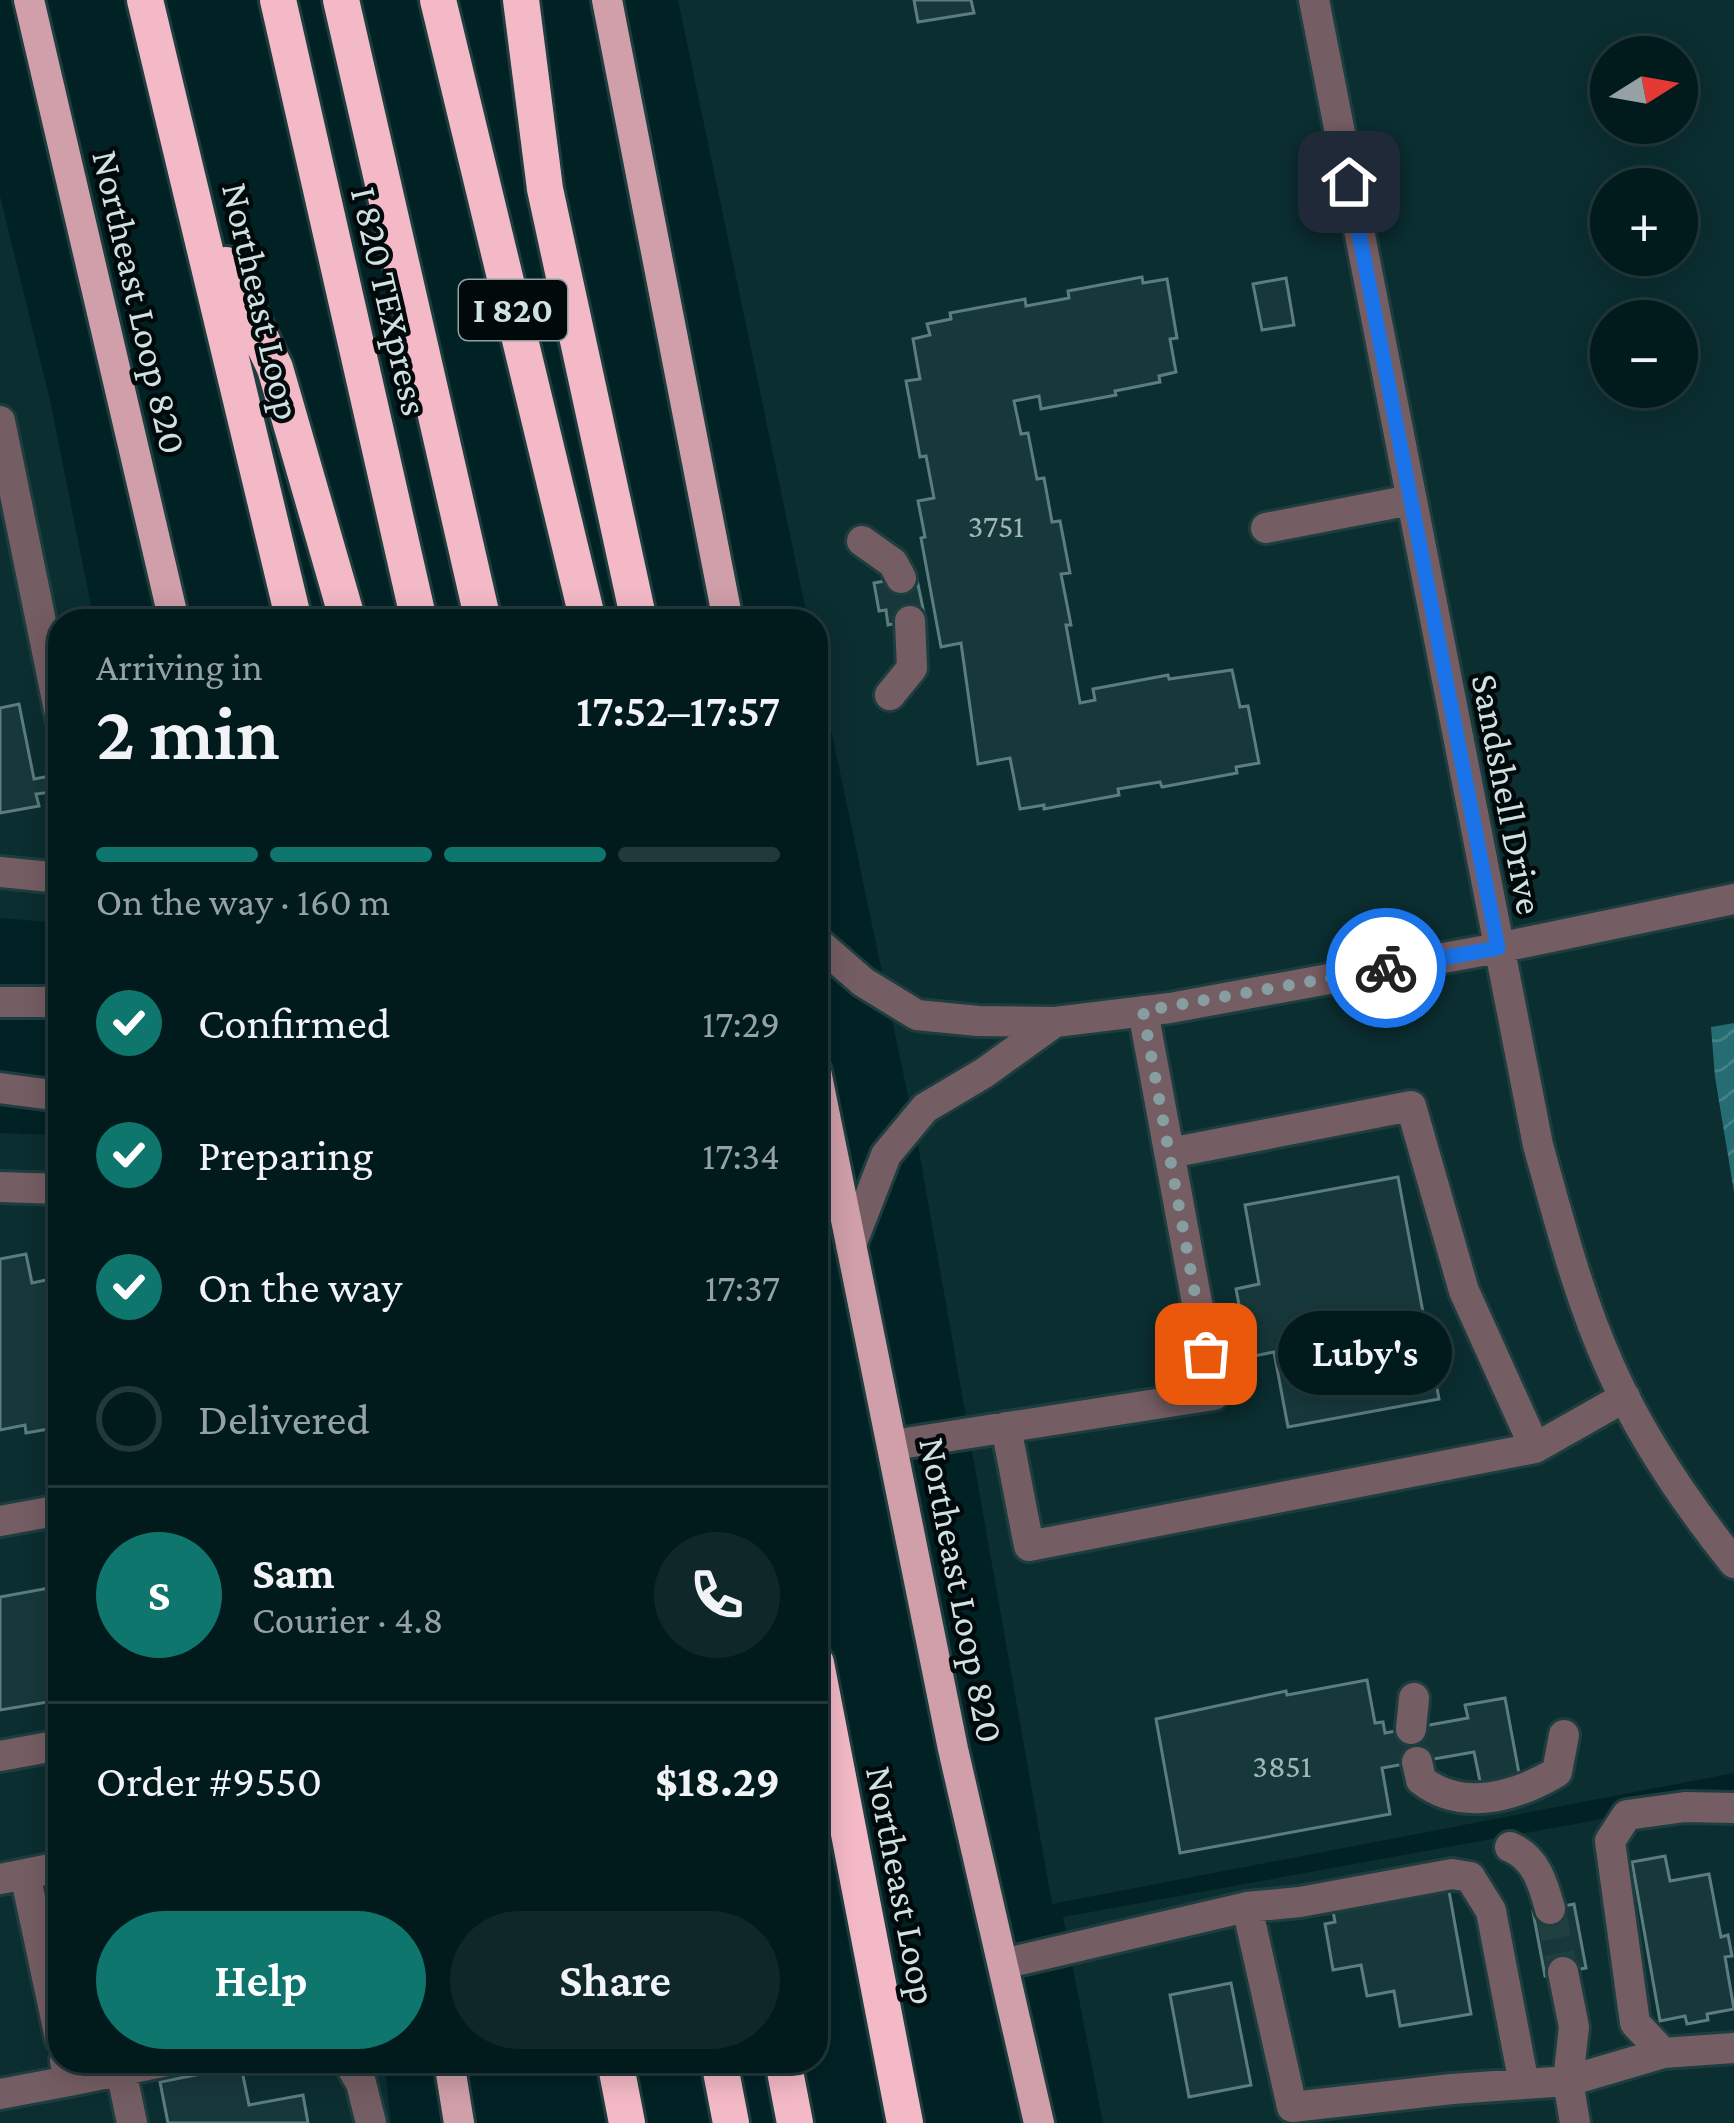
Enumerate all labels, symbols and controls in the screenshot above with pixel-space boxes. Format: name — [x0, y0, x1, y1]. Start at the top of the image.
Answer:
north arrow — [1590, 36, 1698, 144]
map controls — [1590, 36, 1698, 408]
pin — [1298, 131, 1400, 233]
street label: Northeast Loop 820 — [83, 146, 196, 458]
icon: home — [1316, 149, 1382, 215]
button: + — [1590, 168, 1698, 276]
street label: Northeast Loop — [213, 178, 310, 424]
street label: I 820 TEXpress — [342, 183, 437, 420]
road number: I 820 — [459, 280, 567, 340]
button: − — [1590, 300, 1698, 408]
house number: 3751 — [968, 507, 1024, 544]
text: Arriving in — [96, 645, 263, 688]
street label: Sandshell Drive — [1464, 670, 1552, 918]
text: 17:52–17:57 — [576, 686, 780, 736]
text: 2 min — [96, 689, 280, 776]
text: On the way · 160 m — [96, 880, 390, 923]
courier — [1326, 908, 1446, 1028]
icon: bike — [1353, 935, 1419, 1001]
icon: check — [96, 990, 162, 1056]
text: Confirmed — [198, 998, 390, 1048]
text: 17:29 — [702, 1002, 780, 1045]
icon: check — [96, 1122, 162, 1188]
text: Preparing — [198, 1130, 374, 1180]
text: 17:34 — [702, 1134, 780, 1177]
icon: check — [96, 1254, 162, 1320]
text: On the way — [198, 1262, 402, 1312]
text: 17:37 — [705, 1266, 780, 1309]
pin — [1155, 1303, 1257, 1405]
callout: Luby's — [1278, 1312, 1452, 1396]
icon: bag — [1173, 1321, 1239, 1387]
text: Luby's — [1312, 1331, 1418, 1374]
text: Delivered — [198, 1394, 370, 1444]
street label: Northeast Loop 820 — [910, 1433, 1013, 1747]
button: phone — [654, 1532, 780, 1658]
text: Sam — [252, 1548, 335, 1598]
text: S — [148, 1570, 170, 1620]
text: Courier · 4.8 — [252, 1598, 444, 1641]
house number: 3851 — [1252, 1747, 1312, 1784]
text: Order #9550 — [96, 1756, 322, 1806]
text: $18.29 — [655, 1756, 780, 1806]
street label: Northeast Loop — [857, 1762, 946, 2008]
button: Help — [96, 1911, 426, 2049]
button: Share — [450, 1911, 780, 2049]

